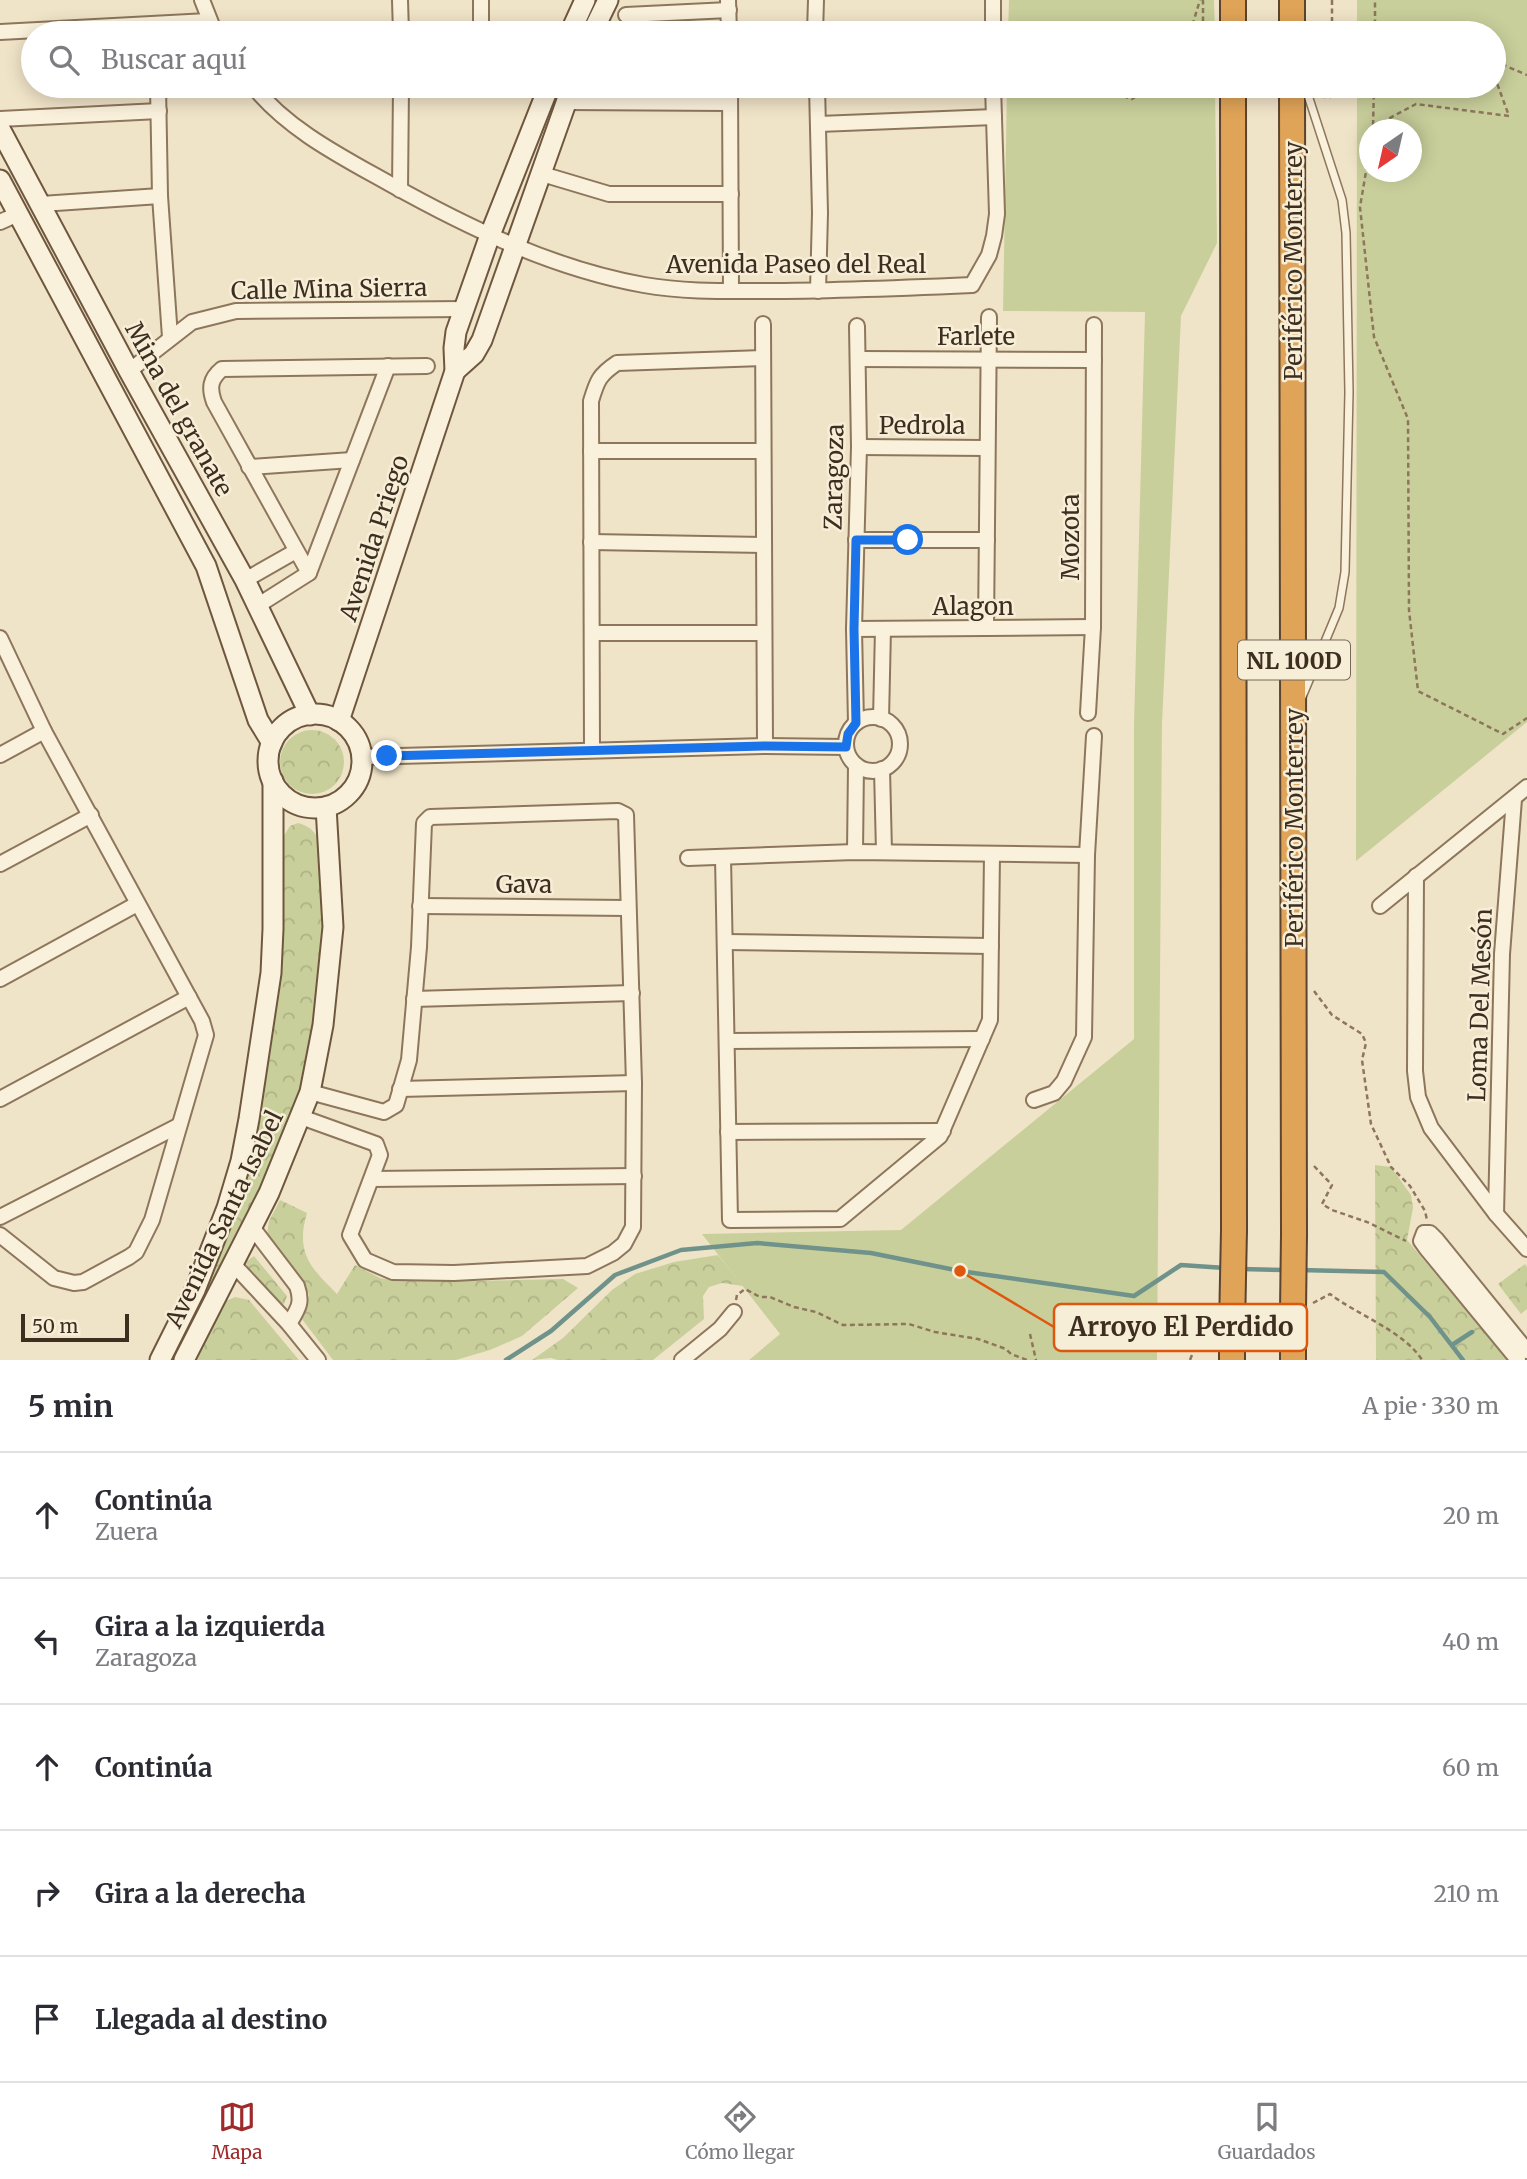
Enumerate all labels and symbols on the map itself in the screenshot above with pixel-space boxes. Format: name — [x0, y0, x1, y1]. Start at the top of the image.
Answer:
north arrow — [1359, 119, 1422, 182]
street label: Periférico Monterrey — [1278, 141, 1309, 381]
street label: Avenida Paseo del Real — [665, 249, 926, 280]
street label: Calle Mina Sierra — [231, 272, 428, 306]
street label: Mina del granate — [118, 316, 240, 502]
street label: Farlete — [937, 321, 1015, 352]
street label: Pedrola — [879, 410, 965, 441]
street label: Zaragoza — [818, 423, 850, 531]
street label: Avenida Priego — [332, 451, 415, 626]
street label: Mozota — [1055, 494, 1086, 580]
route start — [892, 524, 923, 555]
street label: Alagon — [931, 591, 1014, 622]
road number: NL 100D — [1238, 640, 1350, 680]
street label: Periférico Monterrey — [1279, 708, 1310, 948]
route end — [371, 740, 402, 771]
street label: Gava — [496, 869, 552, 900]
street label: Loma Del Mesón — [1461, 908, 1499, 1102]
street label: Avenida Santa Isabel — [158, 1105, 290, 1334]
callout: Arroyo El Perdido — [1054, 1304, 1307, 1351]
text: Arroyo El Perdido — [1068, 1310, 1293, 1343]
scale bar — [21, 1311, 130, 1343]

